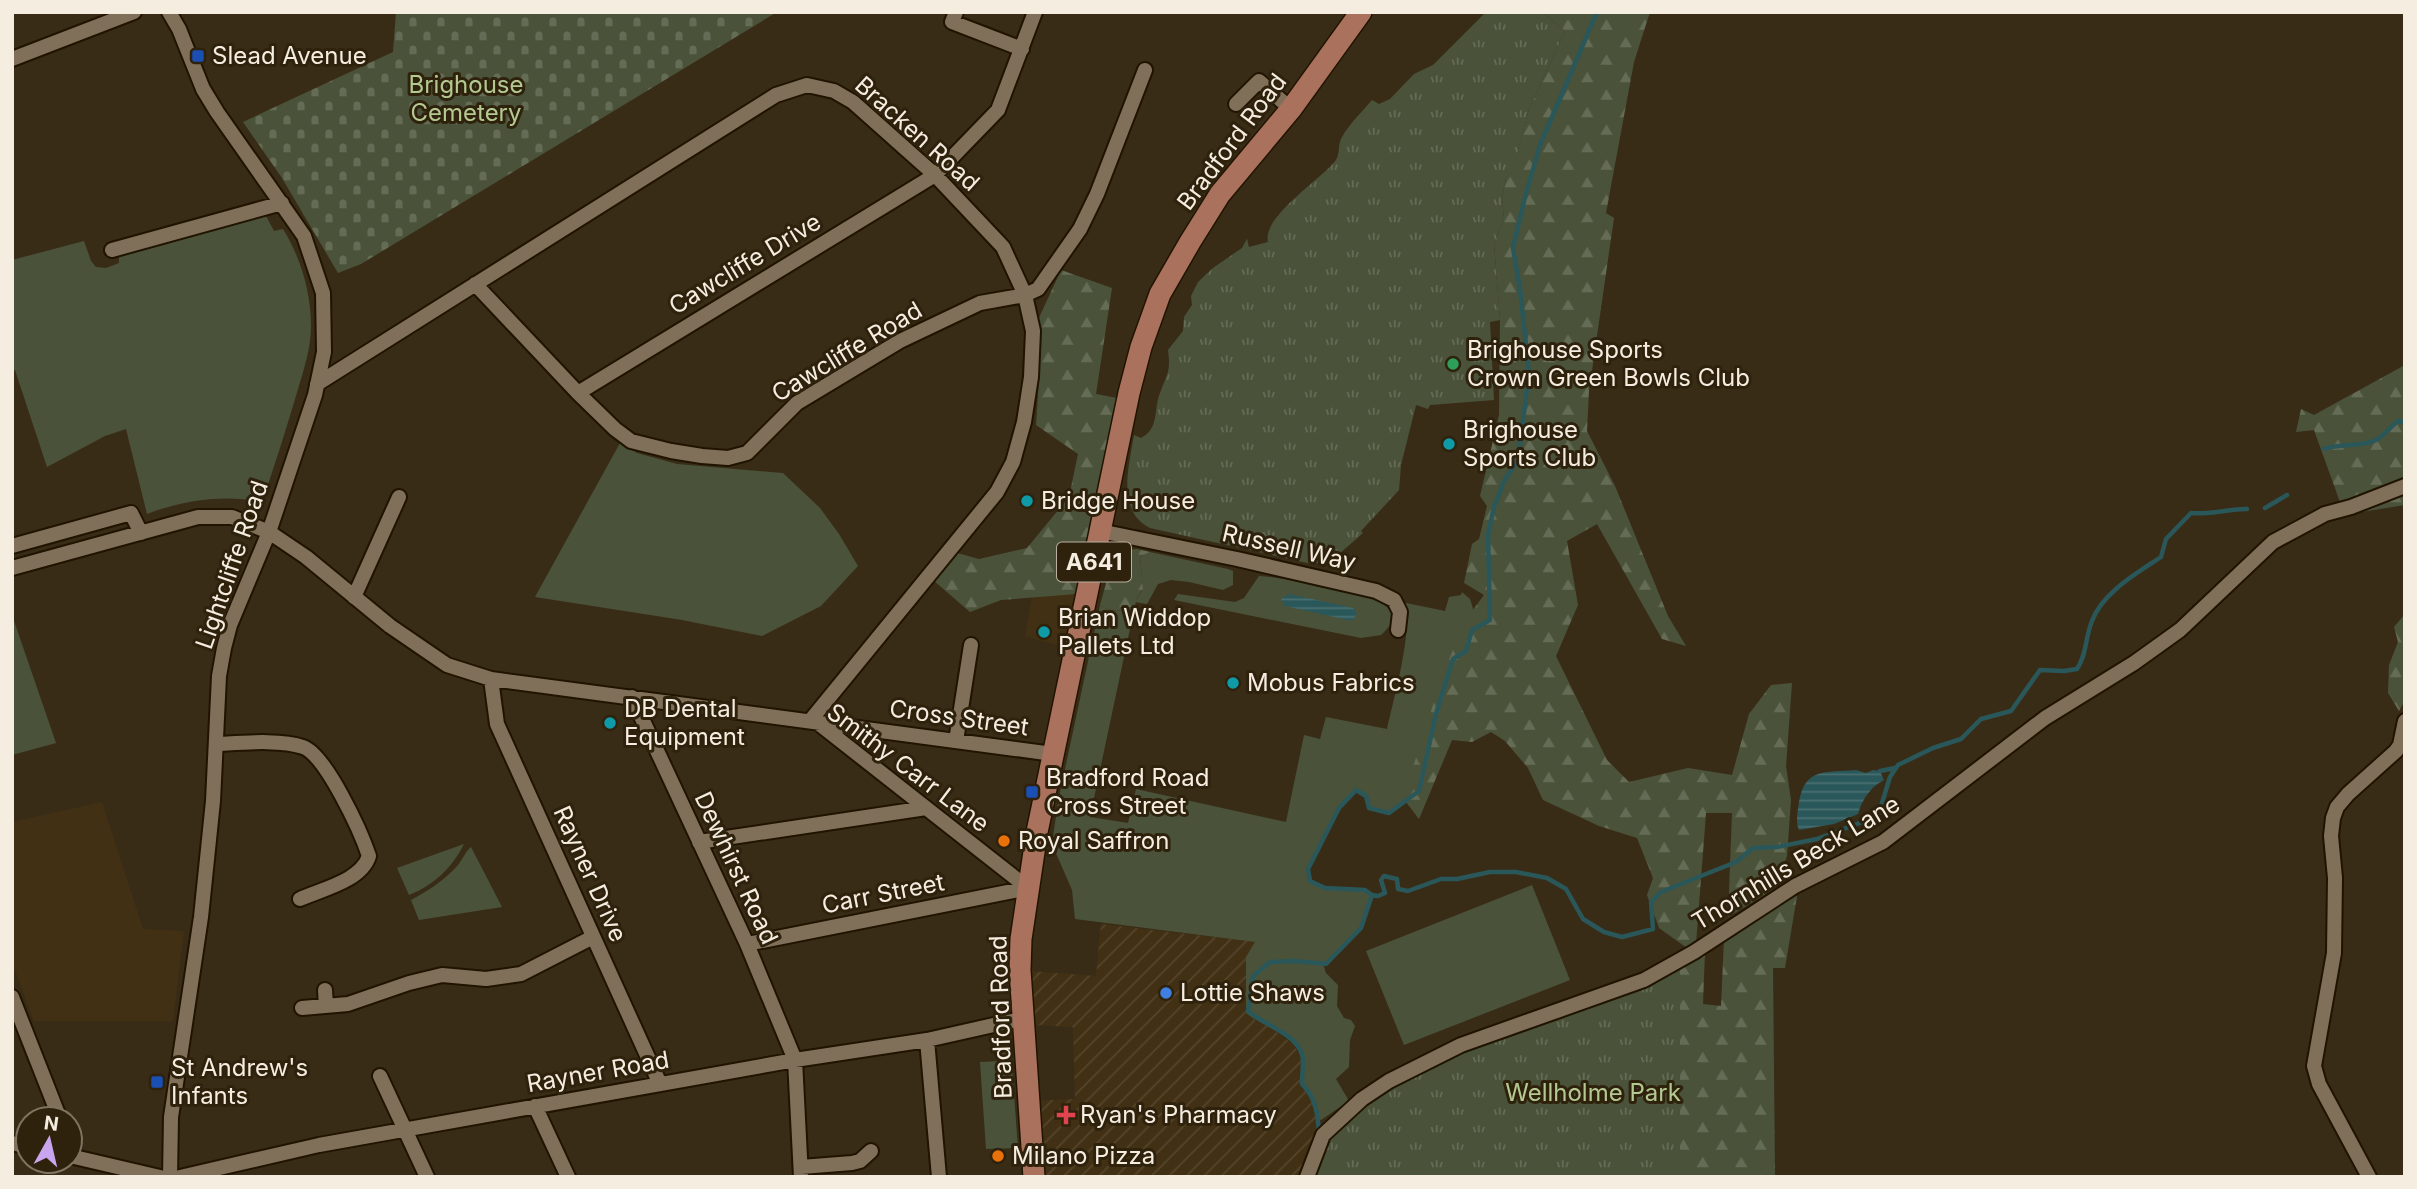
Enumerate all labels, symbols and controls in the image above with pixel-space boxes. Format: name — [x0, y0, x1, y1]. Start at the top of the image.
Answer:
place label: Slead Avenue — [212, 41, 367, 70]
marker: Slead Avenue — [190, 48, 206, 64]
street label: Bradford Road — [1171, 68, 1292, 216]
park label: Brighouse Cemetery — [408, 70, 524, 127]
street label: Bracken Road — [849, 70, 986, 197]
street label: Cawcliffe Drive — [664, 207, 826, 320]
street label: Cawcliffe Road — [766, 295, 927, 408]
place label: Brighouse Sports Crown Green Bowls Club — [1467, 335, 1750, 392]
marker: Brighouse Sports Crown Green Bowls Club — [1445, 356, 1461, 372]
place label: Brighouse Sports Club — [1463, 415, 1596, 472]
marker: Brighouse Sports Club — [1441, 436, 1457, 452]
street label: Lightcliffe Road — [189, 477, 274, 653]
place label: Bridge House — [1041, 486, 1195, 515]
marker: Bridge House — [1019, 493, 1035, 509]
street label: Russell Way — [1219, 518, 1359, 577]
road number: A641 — [1057, 542, 1131, 582]
place label: Brian Widdop Pallets Ltd — [1058, 603, 1211, 660]
marker: Brian Widdop Pallets Ltd — [1036, 624, 1052, 640]
place label: Mobus Fabrics — [1247, 668, 1415, 697]
marker: Mobus Fabrics — [1225, 675, 1241, 691]
street label: Cross Street — [888, 693, 1031, 742]
place label: DB Dental Equipment — [624, 694, 745, 751]
street label: Smithy Carr Lane — [821, 697, 995, 838]
marker: DB Dental Equipment — [602, 715, 618, 731]
place label: Bradford Road Cross Street — [1046, 763, 1209, 820]
marker: Bradford Road Cross Street — [1024, 784, 1040, 800]
street label: Dewhirst Road — [689, 787, 784, 949]
street label: Thornhills Beck Lane — [1687, 789, 1905, 936]
street label: Rayner Drive — [548, 801, 633, 946]
place label: Royal Saffron — [1018, 826, 1169, 855]
marker: Royal Saffron — [996, 833, 1012, 849]
street label: Carr Street — [819, 867, 947, 920]
street label: Bradford Road — [983, 935, 1018, 1099]
place label: Lottie Shaws — [1180, 978, 1325, 1007]
marker: Lottie Shaws — [1158, 985, 1174, 1001]
street label: Rayner Road — [525, 1045, 671, 1098]
place label: St Andrew's Infants — [171, 1053, 308, 1110]
marker: St Andrew's Infants — [149, 1074, 165, 1090]
park label: Wellholme Park — [1505, 1078, 1681, 1107]
place label: Ryan's Pharmacy — [1080, 1100, 1277, 1129]
north arrow — [14, 1105, 84, 1175]
marker: Ryan's Pharmacy — [1058, 1107, 1074, 1123]
text: N — [43, 1111, 60, 1136]
place label: Milano Pizza — [1012, 1141, 1155, 1170]
marker: Milano Pizza — [990, 1148, 1006, 1164]

